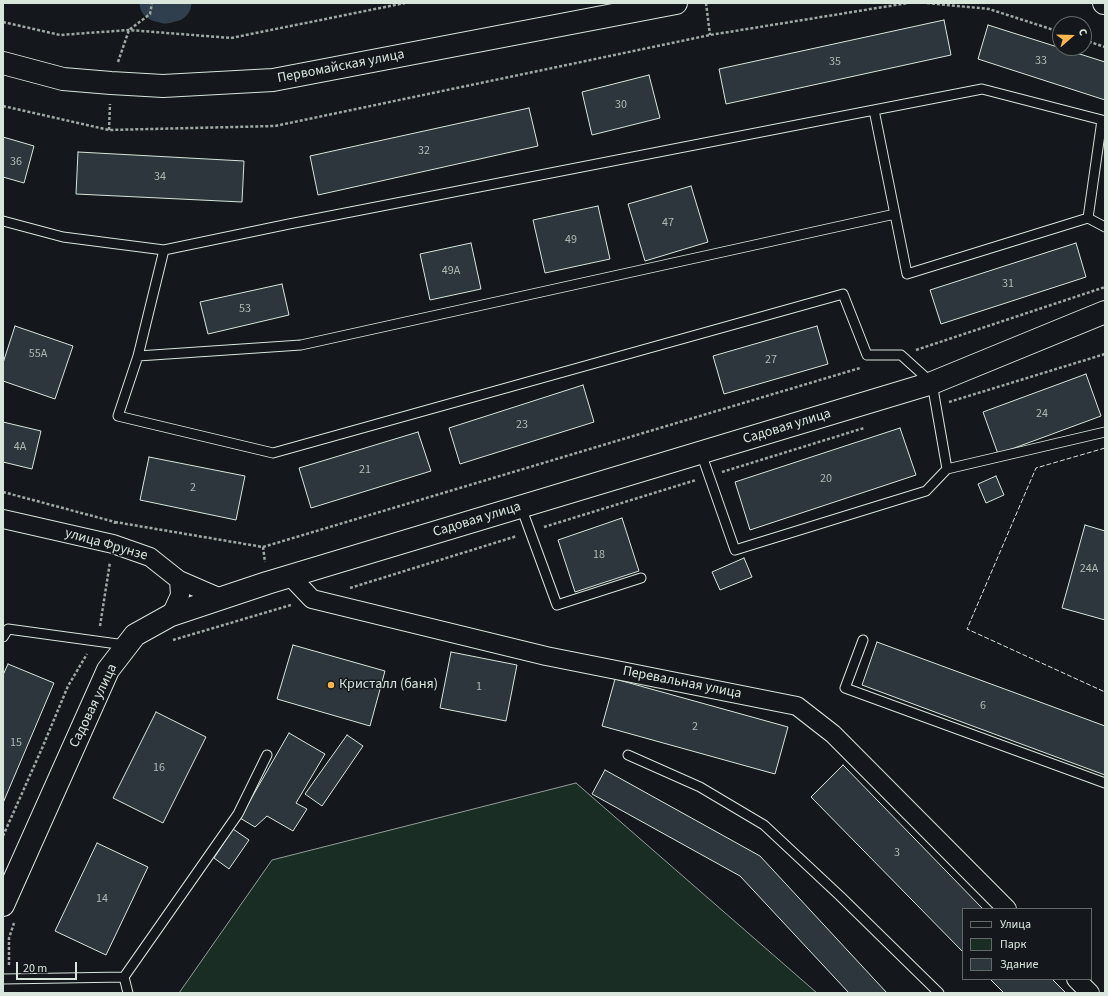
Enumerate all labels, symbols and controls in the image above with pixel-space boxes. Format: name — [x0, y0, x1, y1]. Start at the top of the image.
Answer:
north arrow — [1052, 16, 1092, 56]
text: С — [1075, 26, 1091, 38]
street label: Первомайская улица — [276, 46, 406, 88]
house number: 33 — [1035, 54, 1047, 68]
house number: 35 — [829, 55, 841, 69]
house number: 30 — [615, 98, 627, 112]
house number: 32 — [418, 144, 430, 158]
house number: 36 — [10, 155, 22, 169]
house number: 34 — [154, 170, 166, 184]
house number: 47 — [662, 216, 674, 230]
house number: 49 — [565, 233, 577, 247]
house number: 49А — [442, 264, 460, 278]
house number: 31 — [1002, 277, 1014, 291]
house number: 53 — [239, 302, 251, 316]
house number: 55А — [29, 347, 47, 361]
house number: 27 — [765, 353, 777, 367]
street label: Садовая улица — [741, 406, 833, 448]
house number: 24 — [1036, 407, 1048, 421]
house number: 23 — [516, 418, 528, 432]
house number: 4А — [14, 440, 26, 454]
house number: 21 — [359, 463, 371, 477]
house number: 20 — [820, 472, 832, 486]
house number: 2 — [190, 481, 196, 495]
street label: Садовая улица — [431, 499, 523, 541]
street label: улица Фрунзе — [63, 525, 149, 565]
house number: 18 — [593, 548, 605, 562]
house number: 24А — [1080, 562, 1098, 576]
street label: Садовая улица — [67, 661, 121, 751]
street label: Перевальная улица — [621, 663, 743, 703]
place label: Кристалл (баня) — [339, 677, 438, 693]
marker: Кристалл (баня) — [326, 680, 336, 690]
house number: 1 — [476, 680, 482, 694]
house number: 6 — [980, 699, 986, 713]
house number: 2 — [692, 720, 698, 734]
house number: 15 — [10, 736, 22, 750]
house number: 16 — [153, 761, 165, 775]
house number: 3 — [894, 846, 900, 860]
house number: 14 — [96, 892, 108, 906]
legend — [962, 908, 1092, 980]
text: Улица — [1000, 916, 1031, 933]
text: Парк — [1000, 936, 1026, 953]
scale bar — [18, 954, 79, 980]
text: Здание — [1000, 956, 1039, 973]
text: 20 m — [23, 960, 47, 977]

